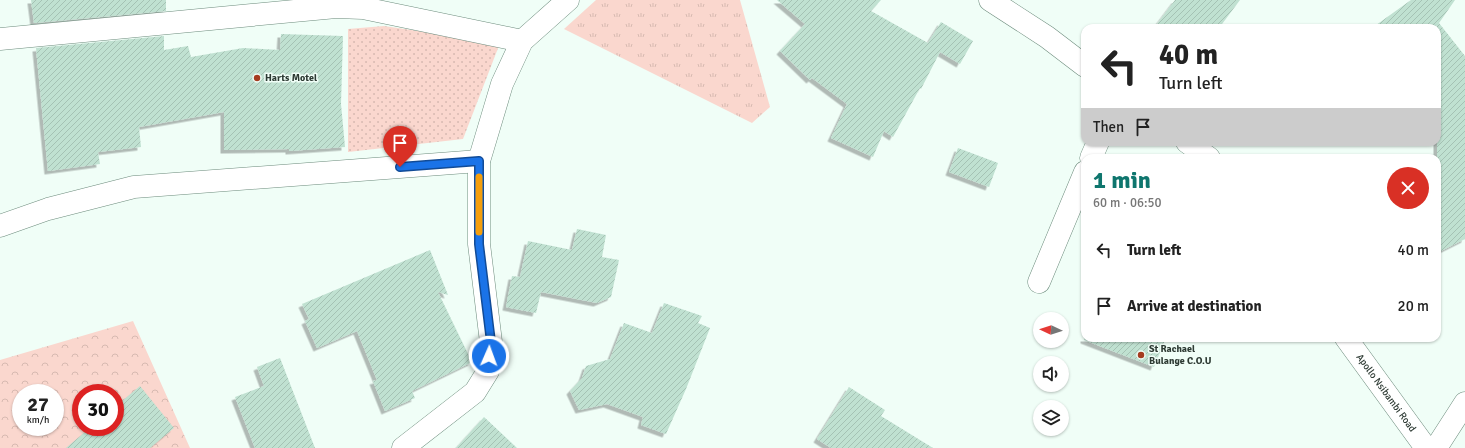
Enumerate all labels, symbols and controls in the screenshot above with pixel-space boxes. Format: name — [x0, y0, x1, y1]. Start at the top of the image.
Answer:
text: 40 m — [1159, 38, 1218, 72]
icon: left — [1093, 40, 1145, 92]
place label: Harts Motel — [265, 72, 317, 84]
text: Turn left — [1159, 72, 1222, 94]
marker: Harts Motel — [252, 73, 262, 83]
icon: arrive — [1132, 116, 1154, 138]
text: Then — [1093, 118, 1124, 136]
pin — [383, 126, 417, 167]
icon: arrive — [389, 132, 411, 154]
text: 1 min — [1093, 165, 1151, 195]
button: close — [1387, 167, 1429, 209]
text: 60 m · 06:50 — [1093, 195, 1162, 211]
icon: left — [1093, 239, 1115, 261]
text: Turn left — [1127, 241, 1181, 259]
text: 40 m — [1398, 241, 1429, 259]
icon: arrive — [1093, 295, 1115, 317]
text: Arrive at destination — [1127, 297, 1262, 315]
text: 20 m — [1398, 297, 1429, 315]
north arrow — [1033, 312, 1069, 348]
map controls — [1033, 312, 1069, 436]
position arrow — [468, 335, 510, 377]
place label: St Rachael Bulange C.O.U — [1149, 343, 1212, 367]
marker: St Rachael Bulange C.O.U — [1136, 350, 1146, 360]
street label: Apollo Nsibambi Road — [1354, 352, 1418, 434]
button: sound — [1033, 356, 1069, 392]
speed limit sign: 30 — [72, 384, 124, 436]
text: 27 — [27, 392, 49, 417]
button: layers — [1033, 400, 1069, 436]
text: km/h — [27, 414, 49, 426]

